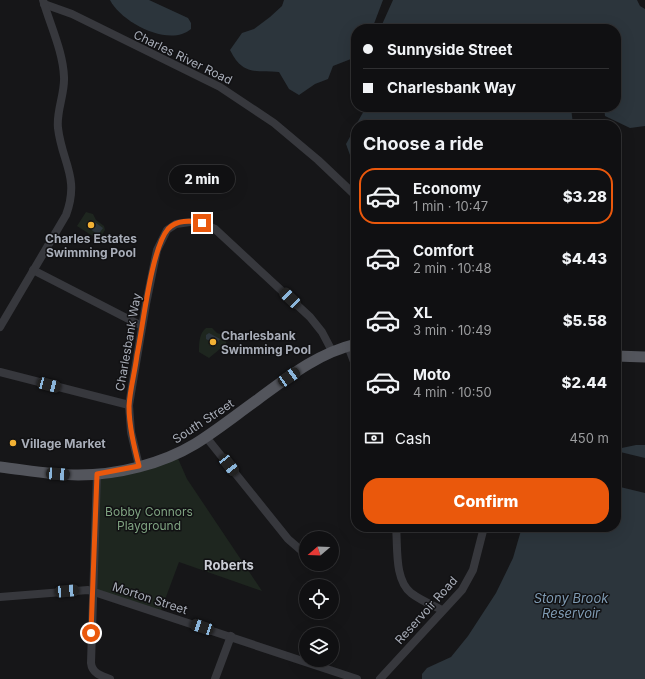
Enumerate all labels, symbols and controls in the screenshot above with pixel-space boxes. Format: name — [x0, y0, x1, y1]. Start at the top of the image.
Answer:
street label: Charles River Road — [131, 27, 235, 87]
text: Sunnyside Street — [387, 40, 512, 59]
text: Charlesbank Way — [387, 78, 516, 97]
text: Choose a ride — [363, 133, 484, 154]
callout: 2 min — [169, 165, 235, 193]
text: 2 min — [184, 171, 220, 187]
icon: car — [365, 178, 401, 214]
text: Economy — [413, 179, 481, 198]
text: $3.28 — [563, 187, 607, 206]
text: 1 min · 10:47 — [413, 198, 488, 214]
route end — [193, 214, 211, 232]
marker: Charles Estates Swimming Pool — [86, 220, 96, 230]
place label: Charles Estates Swimming Pool — [45, 231, 137, 260]
icon: car — [365, 240, 401, 276]
text: Comfort — [413, 241, 474, 260]
text: $4.43 — [562, 249, 607, 268]
text: 2 min · 10:48 — [413, 260, 492, 276]
car — [277, 285, 303, 311]
street label: Charlesbank Way — [112, 292, 144, 392]
icon: car — [365, 302, 401, 338]
text: XL — [413, 303, 433, 322]
text: $5.58 — [563, 311, 607, 330]
text: 3 min · 10:49 — [413, 322, 492, 338]
place label: Charlesbank Swimming Pool — [221, 328, 311, 357]
marker: Charlesbank Swimming Pool — [208, 337, 218, 347]
icon: car — [365, 364, 401, 400]
car — [276, 365, 302, 389]
text: Moto — [413, 365, 451, 384]
text: $2.44 — [562, 373, 607, 392]
car — [36, 376, 62, 394]
text: 4 min · 10:50 — [413, 384, 492, 400]
street label: South Street — [169, 396, 237, 446]
icon: cash — [363, 427, 385, 449]
text: Cash — [395, 429, 431, 448]
text: 450 m — [569, 430, 609, 446]
place label: Village Market — [21, 436, 106, 451]
marker: Village Market — [8, 438, 18, 448]
car — [217, 452, 241, 478]
car — [46, 467, 70, 481]
button: Confirm — [363, 478, 609, 524]
park label: Bobby Connors Playground — [105, 504, 193, 533]
north arrow — [299, 531, 339, 571]
map controls — [299, 531, 339, 667]
district label: Roberts — [204, 557, 254, 573]
street label: Reservoir Road — [392, 573, 460, 647]
street label: Morton Street — [111, 579, 190, 617]
button: locate — [299, 579, 339, 619]
car — [55, 584, 79, 598]
water label: Stony Brook Reservoir — [534, 590, 609, 621]
car — [189, 618, 215, 636]
route start — [82, 624, 100, 642]
button: layers — [299, 627, 339, 667]

